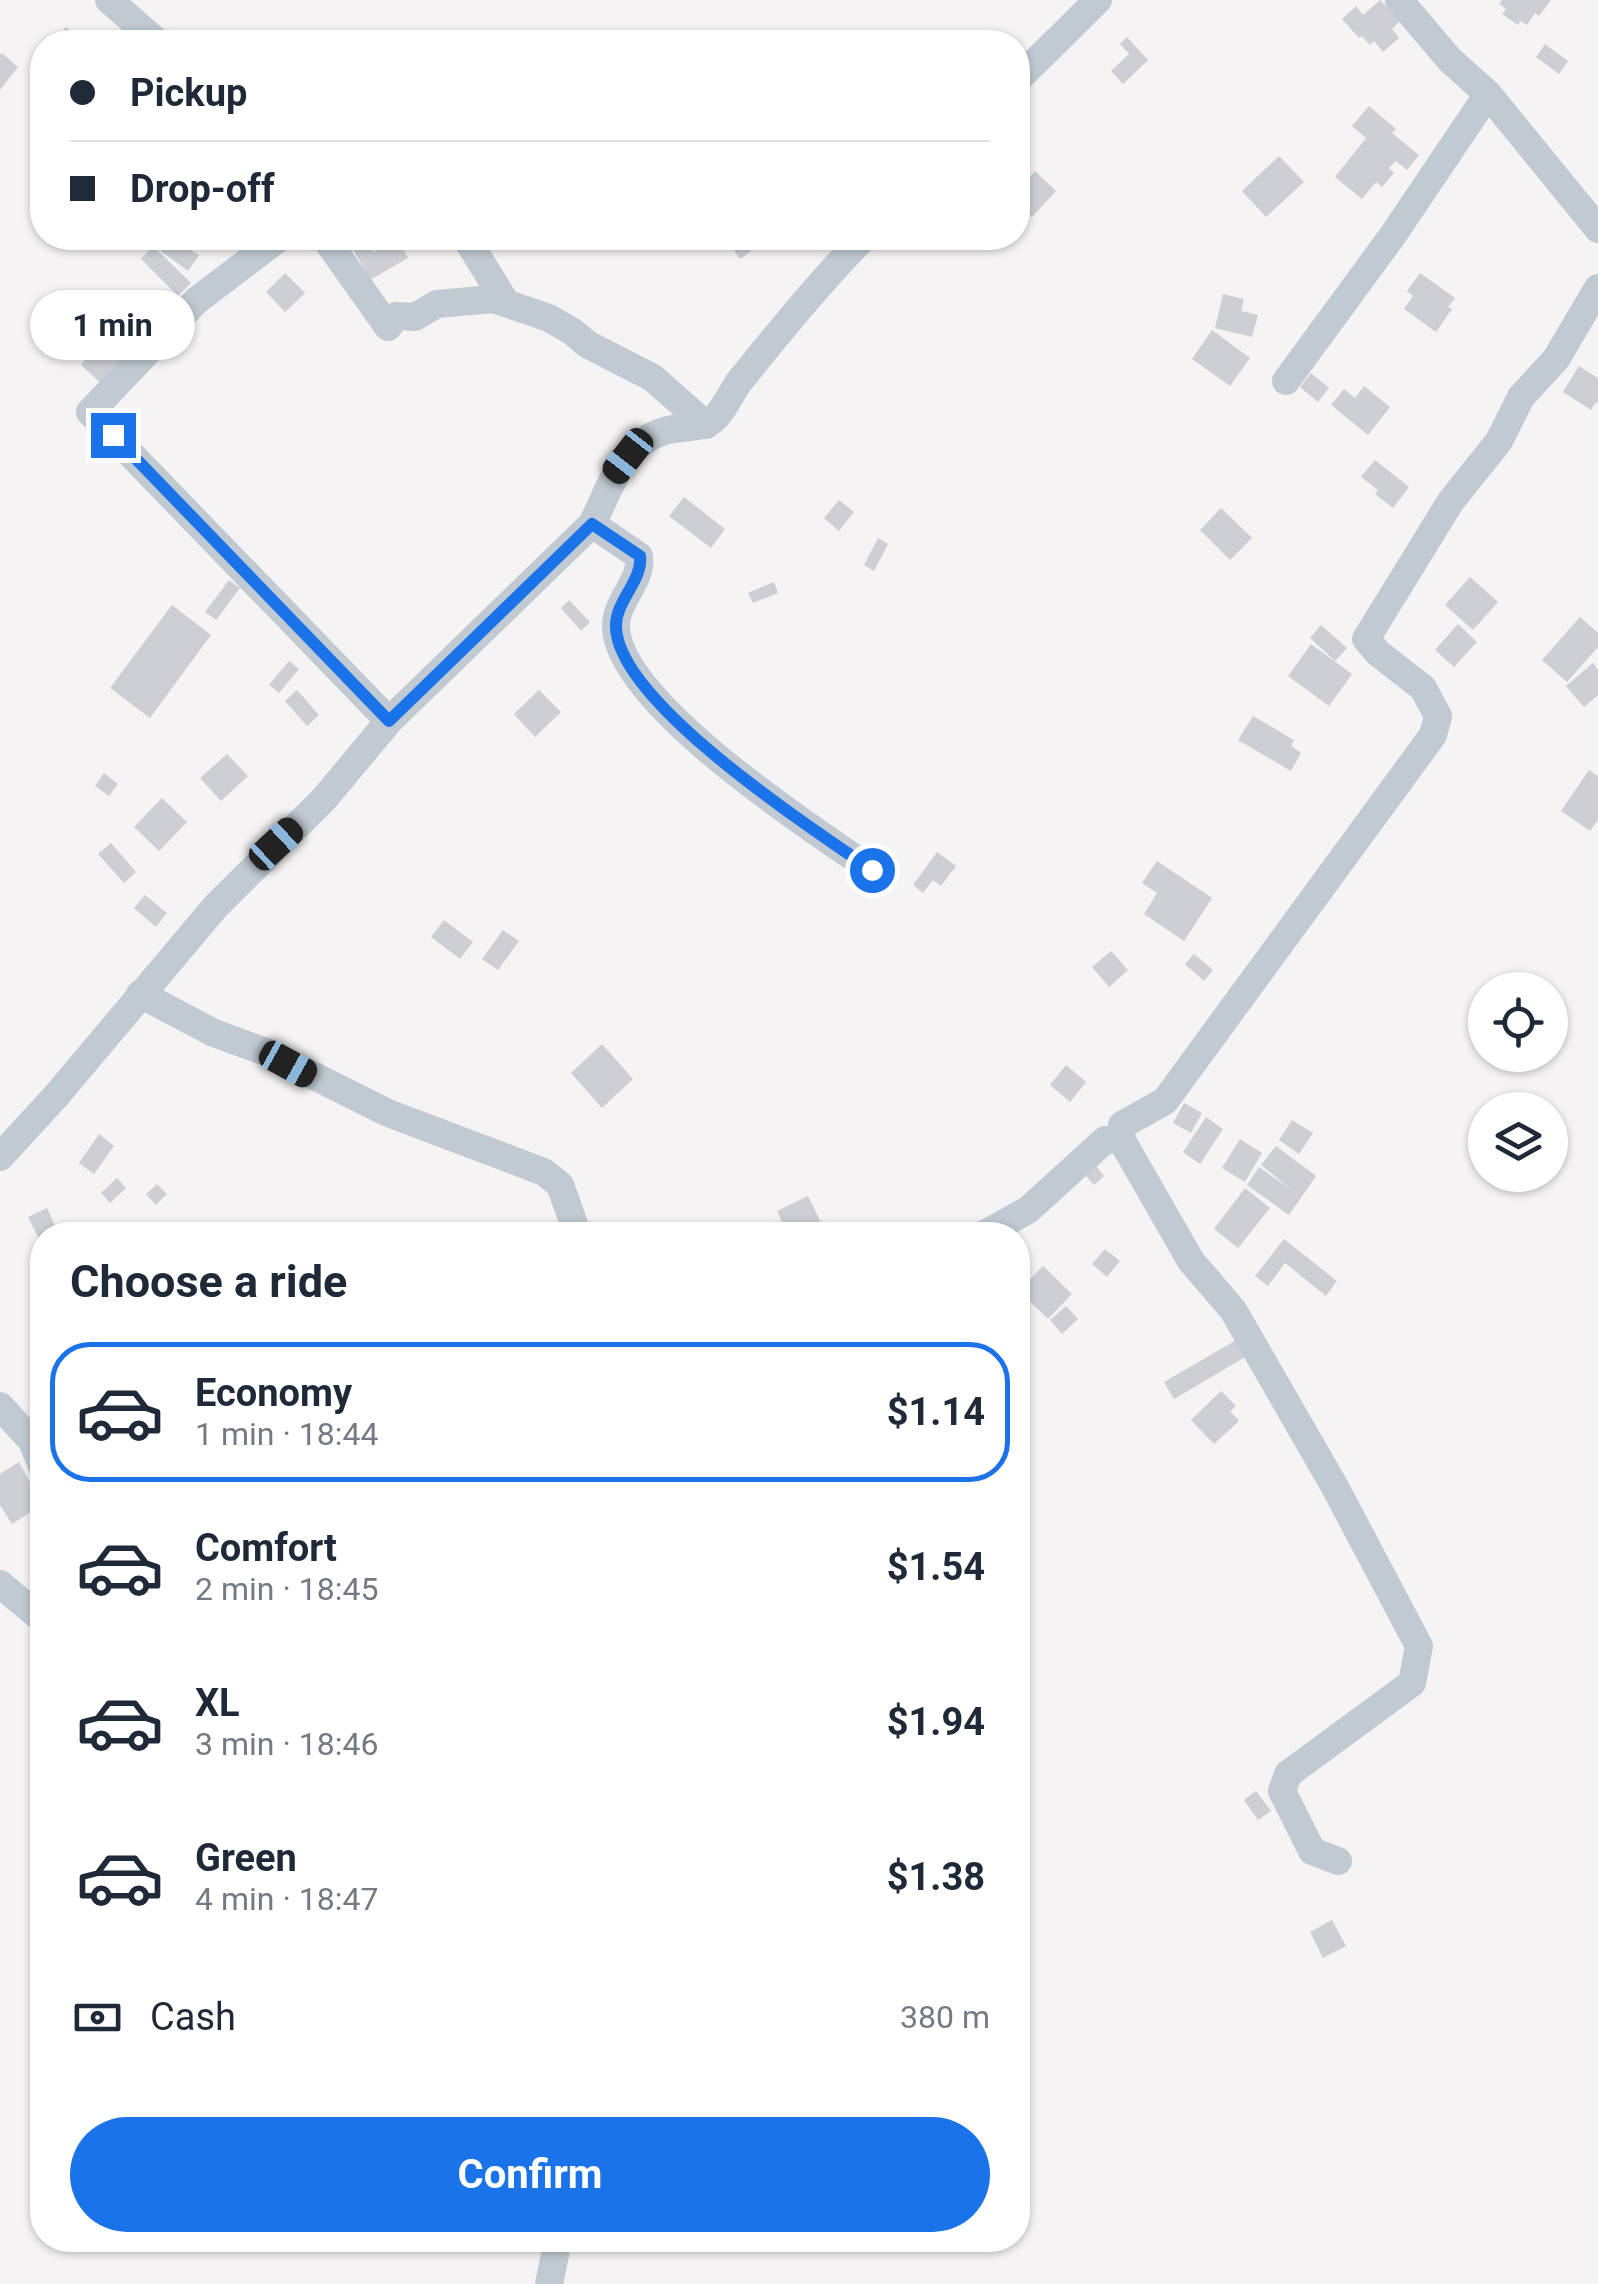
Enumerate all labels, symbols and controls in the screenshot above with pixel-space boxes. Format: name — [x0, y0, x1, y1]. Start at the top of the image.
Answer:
text: Pickup — [130, 71, 247, 115]
text: Drop-off — [130, 167, 275, 211]
callout: 1 min — [31, 290, 196, 360]
text: 1 min — [72, 306, 153, 344]
route end — [91, 413, 136, 458]
car — [598, 423, 658, 489]
car — [244, 813, 308, 875]
route start — [850, 848, 895, 893]
map controls — [1468, 972, 1568, 1192]
button: locate — [1468, 972, 1568, 1072]
car — [254, 1036, 322, 1092]
button: layers — [1468, 1092, 1568, 1192]
text: Choose a ride — [70, 1255, 347, 1308]
icon: car — [75, 1367, 165, 1457]
text: Economy — [195, 1371, 352, 1415]
text: $1.14 — [887, 1390, 985, 1434]
text: 1 min · 18:44 — [195, 1415, 378, 1453]
icon: car — [75, 1522, 165, 1612]
text: Comfort — [195, 1526, 337, 1570]
text: $1.54 — [887, 1545, 985, 1589]
text: 2 min · 18:45 — [195, 1570, 378, 1608]
icon: car — [75, 1677, 165, 1767]
text: XL — [195, 1681, 240, 1725]
text: $1.94 — [887, 1700, 985, 1744]
text: 3 min · 18:46 — [195, 1725, 378, 1763]
icon: car — [75, 1832, 165, 1922]
text: Green — [195, 1836, 297, 1880]
text: $1.38 — [887, 1855, 985, 1899]
text: 4 min · 18:47 — [195, 1880, 378, 1918]
icon: cash — [70, 1990, 125, 2045]
text: Cash — [150, 1995, 236, 2039]
text: 380 m — [900, 1998, 990, 2036]
button: Confirm — [70, 2117, 990, 2232]

